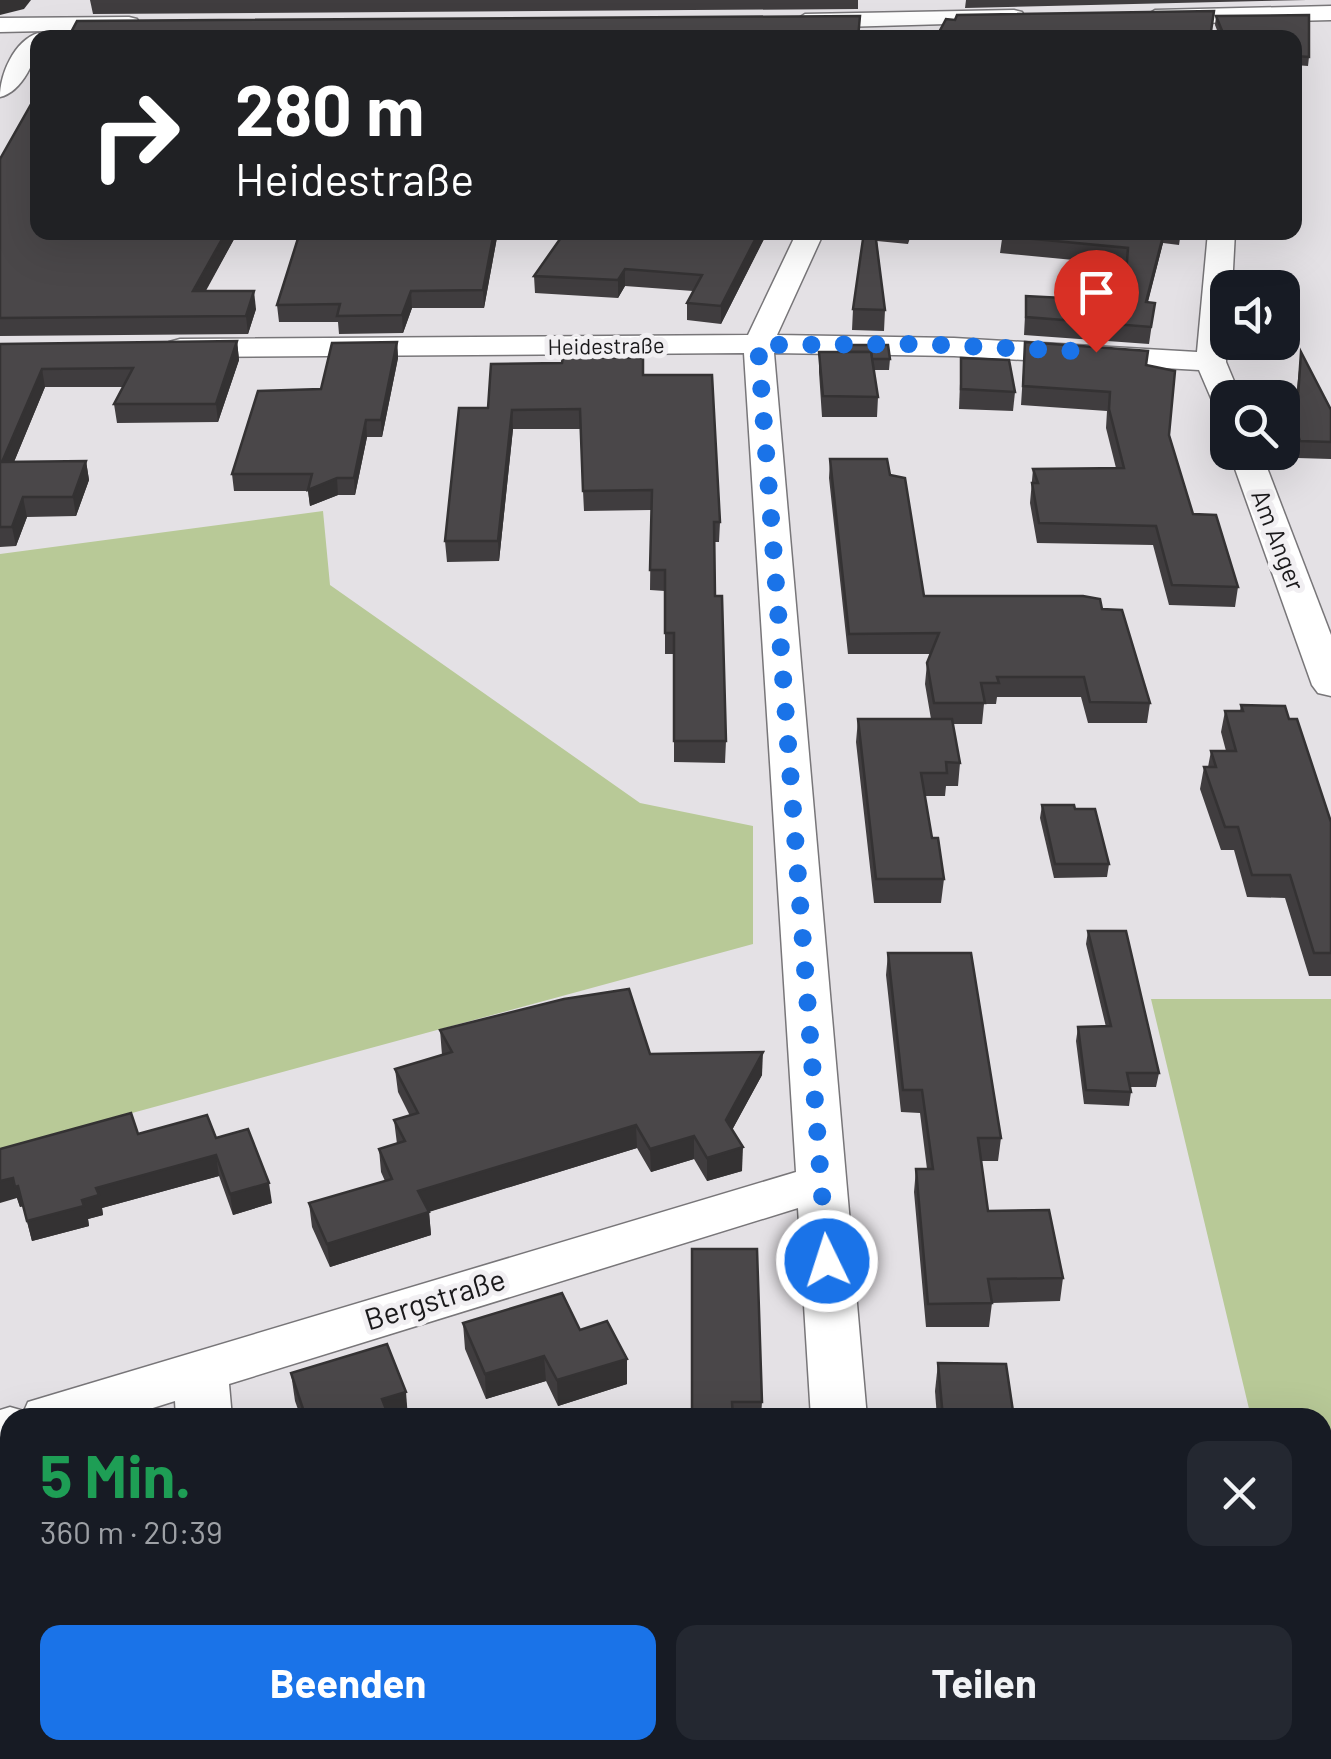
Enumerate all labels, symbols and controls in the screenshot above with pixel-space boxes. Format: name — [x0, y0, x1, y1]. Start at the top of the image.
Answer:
text: 280 m — [235, 66, 424, 150]
icon: right — [70, 70, 200, 200]
text: Heidestraße — [235, 151, 474, 205]
pin — [1054, 250, 1139, 353]
icon: arrive — [1069, 265, 1124, 320]
map controls — [1210, 270, 1300, 470]
button: sound — [1210, 270, 1300, 360]
street label: Heidestraße — [547, 331, 665, 359]
button: search — [1210, 380, 1300, 470]
street label: Am Anger — [1246, 485, 1312, 594]
position arrow — [775, 1209, 879, 1313]
street label: Bergstraße — [360, 1260, 509, 1337]
text: 5 Min. — [40, 1438, 191, 1510]
button: close — [1187, 1441, 1292, 1546]
text: 360 m · 20:39 — [40, 1512, 223, 1550]
button: Beenden — [40, 1625, 656, 1740]
button: Teilen — [676, 1625, 1292, 1740]

